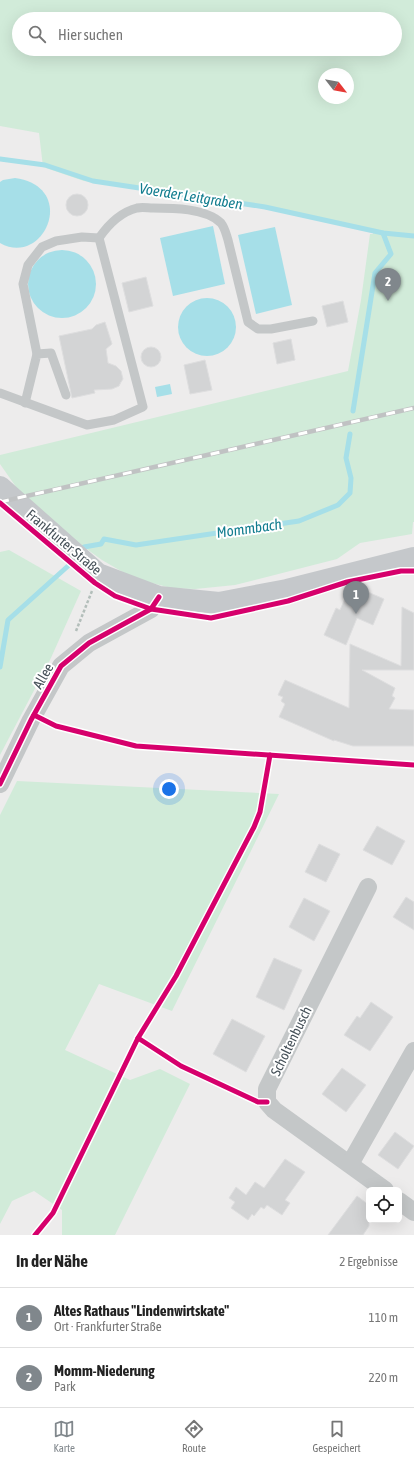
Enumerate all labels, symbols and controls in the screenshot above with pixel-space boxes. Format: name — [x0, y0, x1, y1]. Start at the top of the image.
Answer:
search box — [12, 12, 402, 56]
icon: search — [26, 23, 48, 45]
text: Hier suchen — [58, 26, 123, 43]
north arrow — [318, 68, 354, 104]
water label: Voerder Leitgraben — [138, 179, 244, 213]
pin: 2 — [375, 268, 401, 301]
street label: Frankfurter Straße — [23, 506, 105, 578]
water label: Mommbach — [215, 515, 283, 541]
pin: 1 — [343, 581, 369, 614]
street label: Allee — [29, 660, 57, 692]
your location — [159, 779, 179, 799]
street label: Scholtenbusch — [267, 1004, 315, 1078]
map controls — [366, 1187, 402, 1223]
button: locate — [366, 1187, 402, 1223]
text: In der Nähe — [16, 1251, 88, 1271]
text: 2 Ergebnisse — [339, 1254, 398, 1269]
text: Altes Rathaus "Lindenwirtskate" — [54, 1302, 229, 1319]
text: 1 — [26, 1310, 32, 1325]
text: 110 m — [369, 1310, 398, 1325]
text: Ort · Frankfurter Straße — [54, 1319, 162, 1334]
text: Momm-Niederung — [54, 1362, 155, 1379]
text: 2 — [26, 1370, 32, 1385]
text: 220 m — [369, 1370, 398, 1385]
text: Park — [54, 1379, 76, 1394]
tab: Karte — [53, 1418, 75, 1454]
tab: Route — [182, 1418, 206, 1454]
tab: Gespeichert — [313, 1418, 361, 1454]

